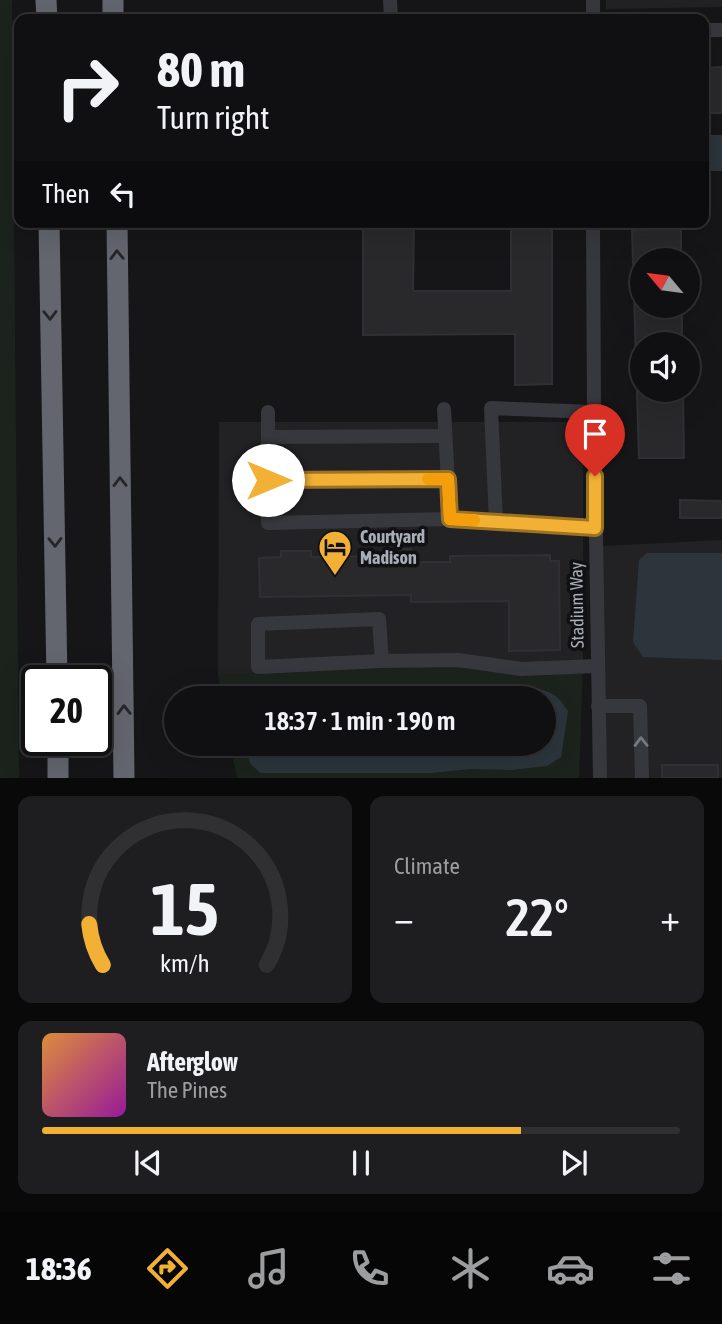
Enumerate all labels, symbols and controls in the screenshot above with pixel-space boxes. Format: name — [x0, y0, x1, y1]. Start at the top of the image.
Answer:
text: 80 m — [157, 41, 245, 97]
icon: right — [42, 42, 133, 133]
text: Turn right — [157, 99, 270, 136]
icon: left — [104, 175, 142, 213]
text: Then — [42, 179, 90, 209]
north arrow — [630, 248, 700, 318]
map controls — [630, 248, 700, 402]
one-way arrow — [109, 249, 125, 260]
one-way arrow — [43, 310, 58, 321]
button: sound — [630, 332, 700, 402]
pin — [565, 404, 625, 476]
icon: arrive — [576, 415, 614, 453]
position arrow — [231, 443, 305, 517]
one-way arrow — [112, 477, 128, 487]
place label: Courtyard Madison — [360, 526, 425, 568]
hotel icon: Courtyard Madison — [316, 528, 354, 577]
one-way arrow — [47, 538, 63, 548]
street label: Stadium Way — [565, 562, 588, 648]
speed limit sign: 20 — [21, 665, 112, 756]
one-way arrow — [116, 704, 131, 715]
text: 18:37 · 1 min · 190 m — [265, 706, 455, 736]
one-way arrow — [633, 736, 649, 747]
text: Climate — [394, 853, 460, 879]
text: 15 — [151, 868, 219, 951]
text: 22° — [505, 887, 569, 947]
text: − — [394, 896, 414, 939]
text: + — [660, 896, 680, 939]
text: km/h — [160, 949, 210, 977]
text: Afterglow — [147, 1047, 238, 1077]
text: The Pines — [147, 1077, 227, 1103]
icon: previous — [129, 1144, 167, 1182]
icon: pause — [342, 1144, 380, 1182]
icon: next — [555, 1144, 593, 1182]
icon: directions — [143, 1244, 192, 1293]
icon: music — [244, 1244, 293, 1293]
icon: phone — [345, 1244, 394, 1293]
icon: climate — [446, 1244, 495, 1293]
icon: car — [546, 1244, 595, 1293]
icon: filters — [647, 1244, 696, 1293]
text: 18:36 — [26, 1250, 92, 1287]

